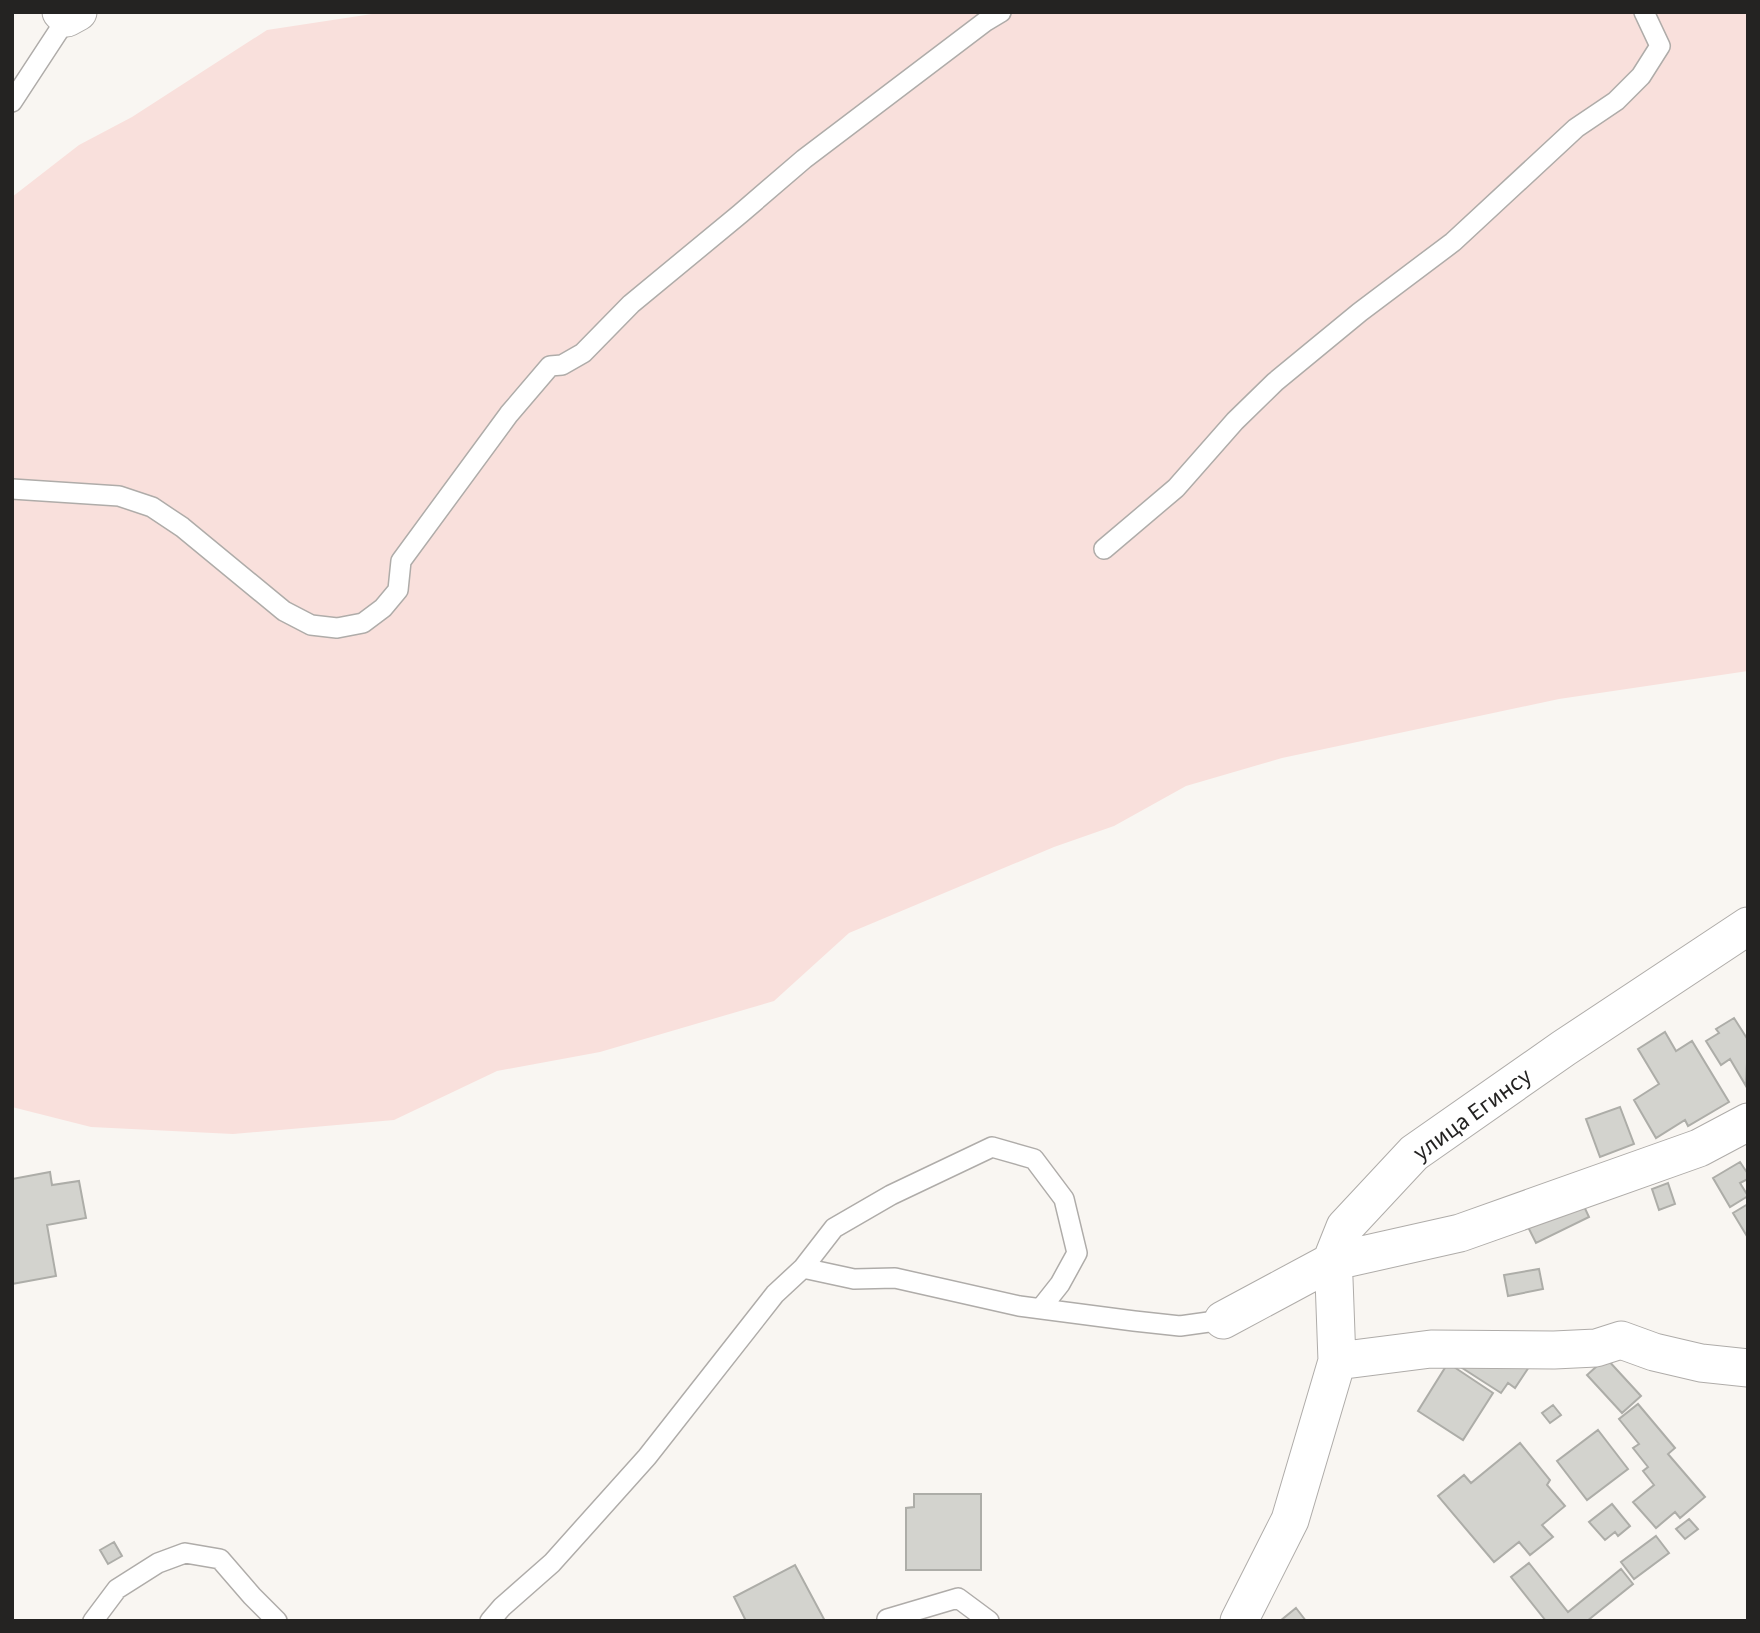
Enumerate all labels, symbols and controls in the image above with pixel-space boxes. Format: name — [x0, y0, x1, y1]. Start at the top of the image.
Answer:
street label: улица Егинсу — [1406, 1059, 1539, 1170]

